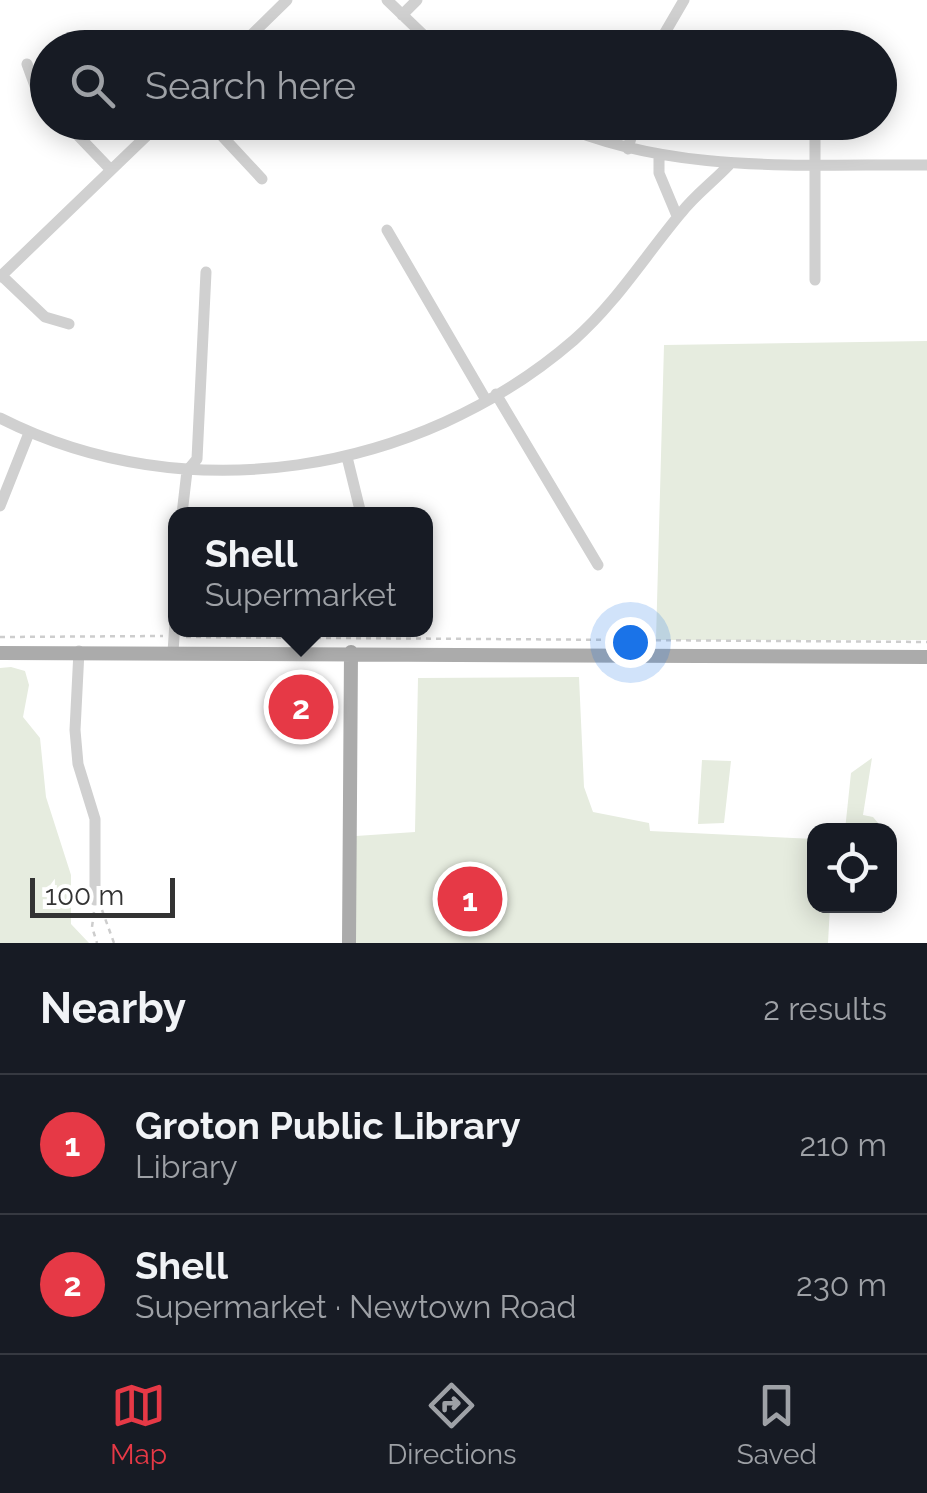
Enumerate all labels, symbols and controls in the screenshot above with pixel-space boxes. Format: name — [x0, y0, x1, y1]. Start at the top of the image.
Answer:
search box — [30, 30, 897, 140]
icon: search — [65, 58, 120, 113]
text: Search here — [145, 63, 356, 108]
popup — [168, 507, 433, 637]
text: Shell — [205, 531, 298, 576]
text: Supermarket — [205, 576, 396, 613]
your location — [605, 617, 656, 668]
pin: 2 — [268, 670, 334, 744]
map controls — [807, 823, 897, 913]
button: locate — [807, 823, 897, 913]
pin: 1 — [438, 862, 502, 936]
scale bar — [30, 873, 175, 918]
text: 100 m — [45, 879, 124, 912]
text: Nearby — [40, 984, 186, 1033]
text: 2 results — [763, 990, 887, 1027]
text: Groton Public Library — [135, 1103, 521, 1148]
text: 1 — [65, 1126, 80, 1163]
text: 210 m — [799, 1126, 887, 1163]
text: Library — [135, 1148, 238, 1185]
text: Shell — [135, 1243, 228, 1288]
text: 2 — [63, 1266, 82, 1303]
text: 230 m — [796, 1266, 887, 1303]
text: Supermarket · Newtown Road — [135, 1288, 576, 1325]
tab: Map — [110, 1378, 167, 1471]
tab: Directions — [387, 1378, 517, 1471]
tab: Saved — [737, 1378, 817, 1471]

